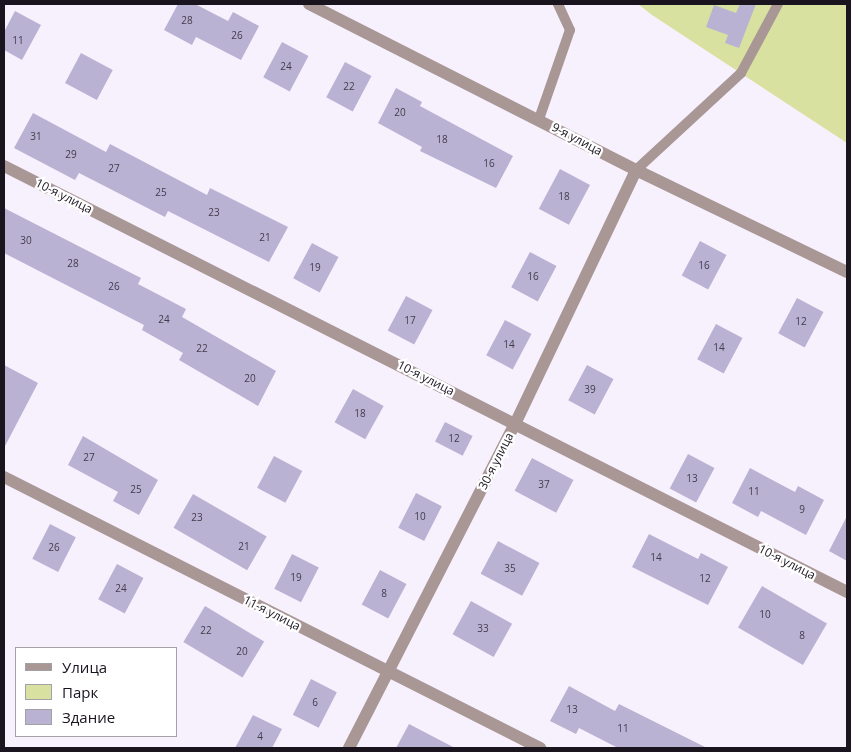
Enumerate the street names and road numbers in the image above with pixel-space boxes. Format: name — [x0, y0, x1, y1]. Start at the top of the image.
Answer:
street label: 9-я улица — [549, 120, 605, 158]
street label: 10-я улица — [33, 176, 95, 216]
street label: 10-я улица — [395, 358, 457, 398]
street label: 30-я улица — [476, 430, 516, 492]
street label: 10-я улица — [756, 542, 818, 582]
street label: 11-я улица — [241, 593, 303, 633]

